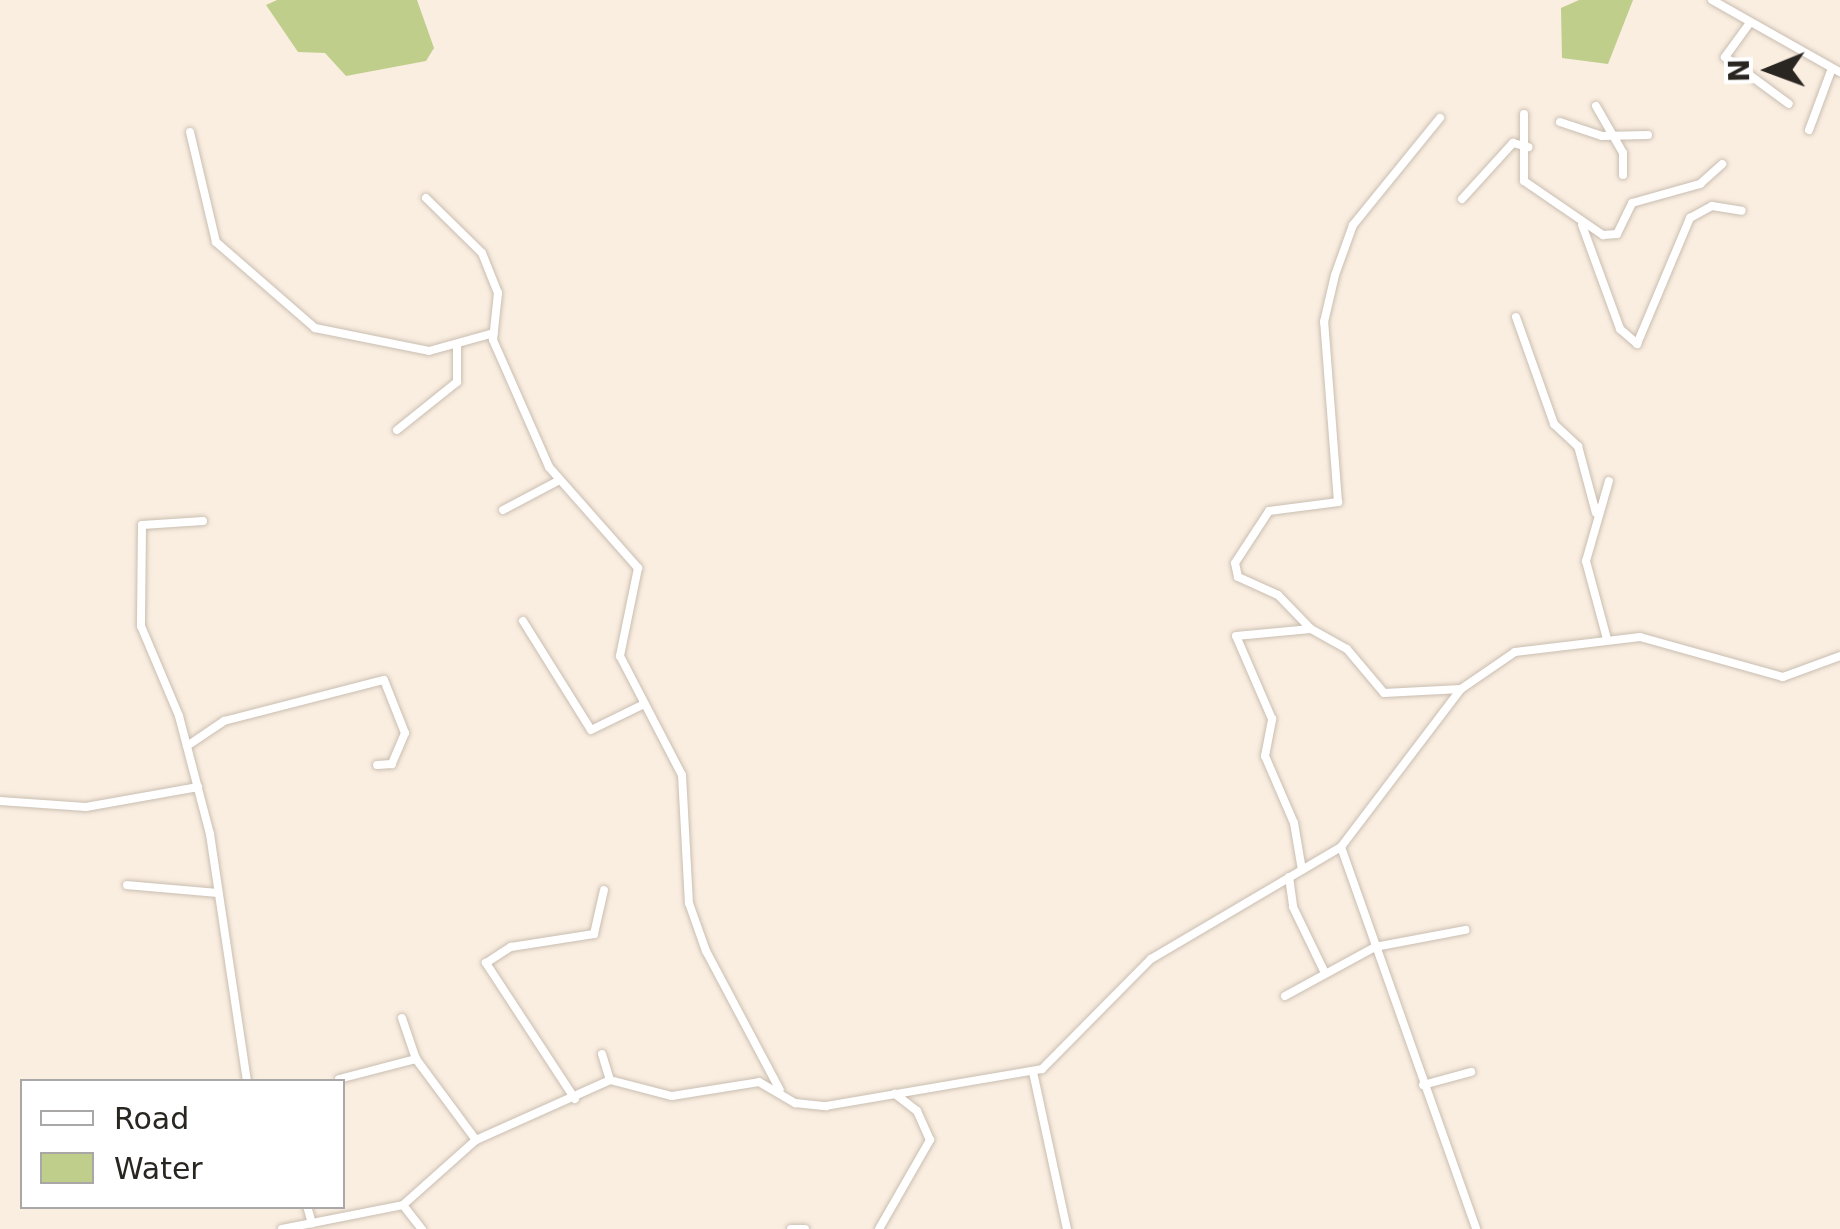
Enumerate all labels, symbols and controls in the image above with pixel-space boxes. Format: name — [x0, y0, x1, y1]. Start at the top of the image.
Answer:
north arrow — [1720, 20, 1820, 120]
text: N — [1723, 59, 1756, 83]
legend — [20, 1079, 345, 1209]
text: Road — [114, 1101, 189, 1136]
text: Water — [114, 1151, 203, 1186]

